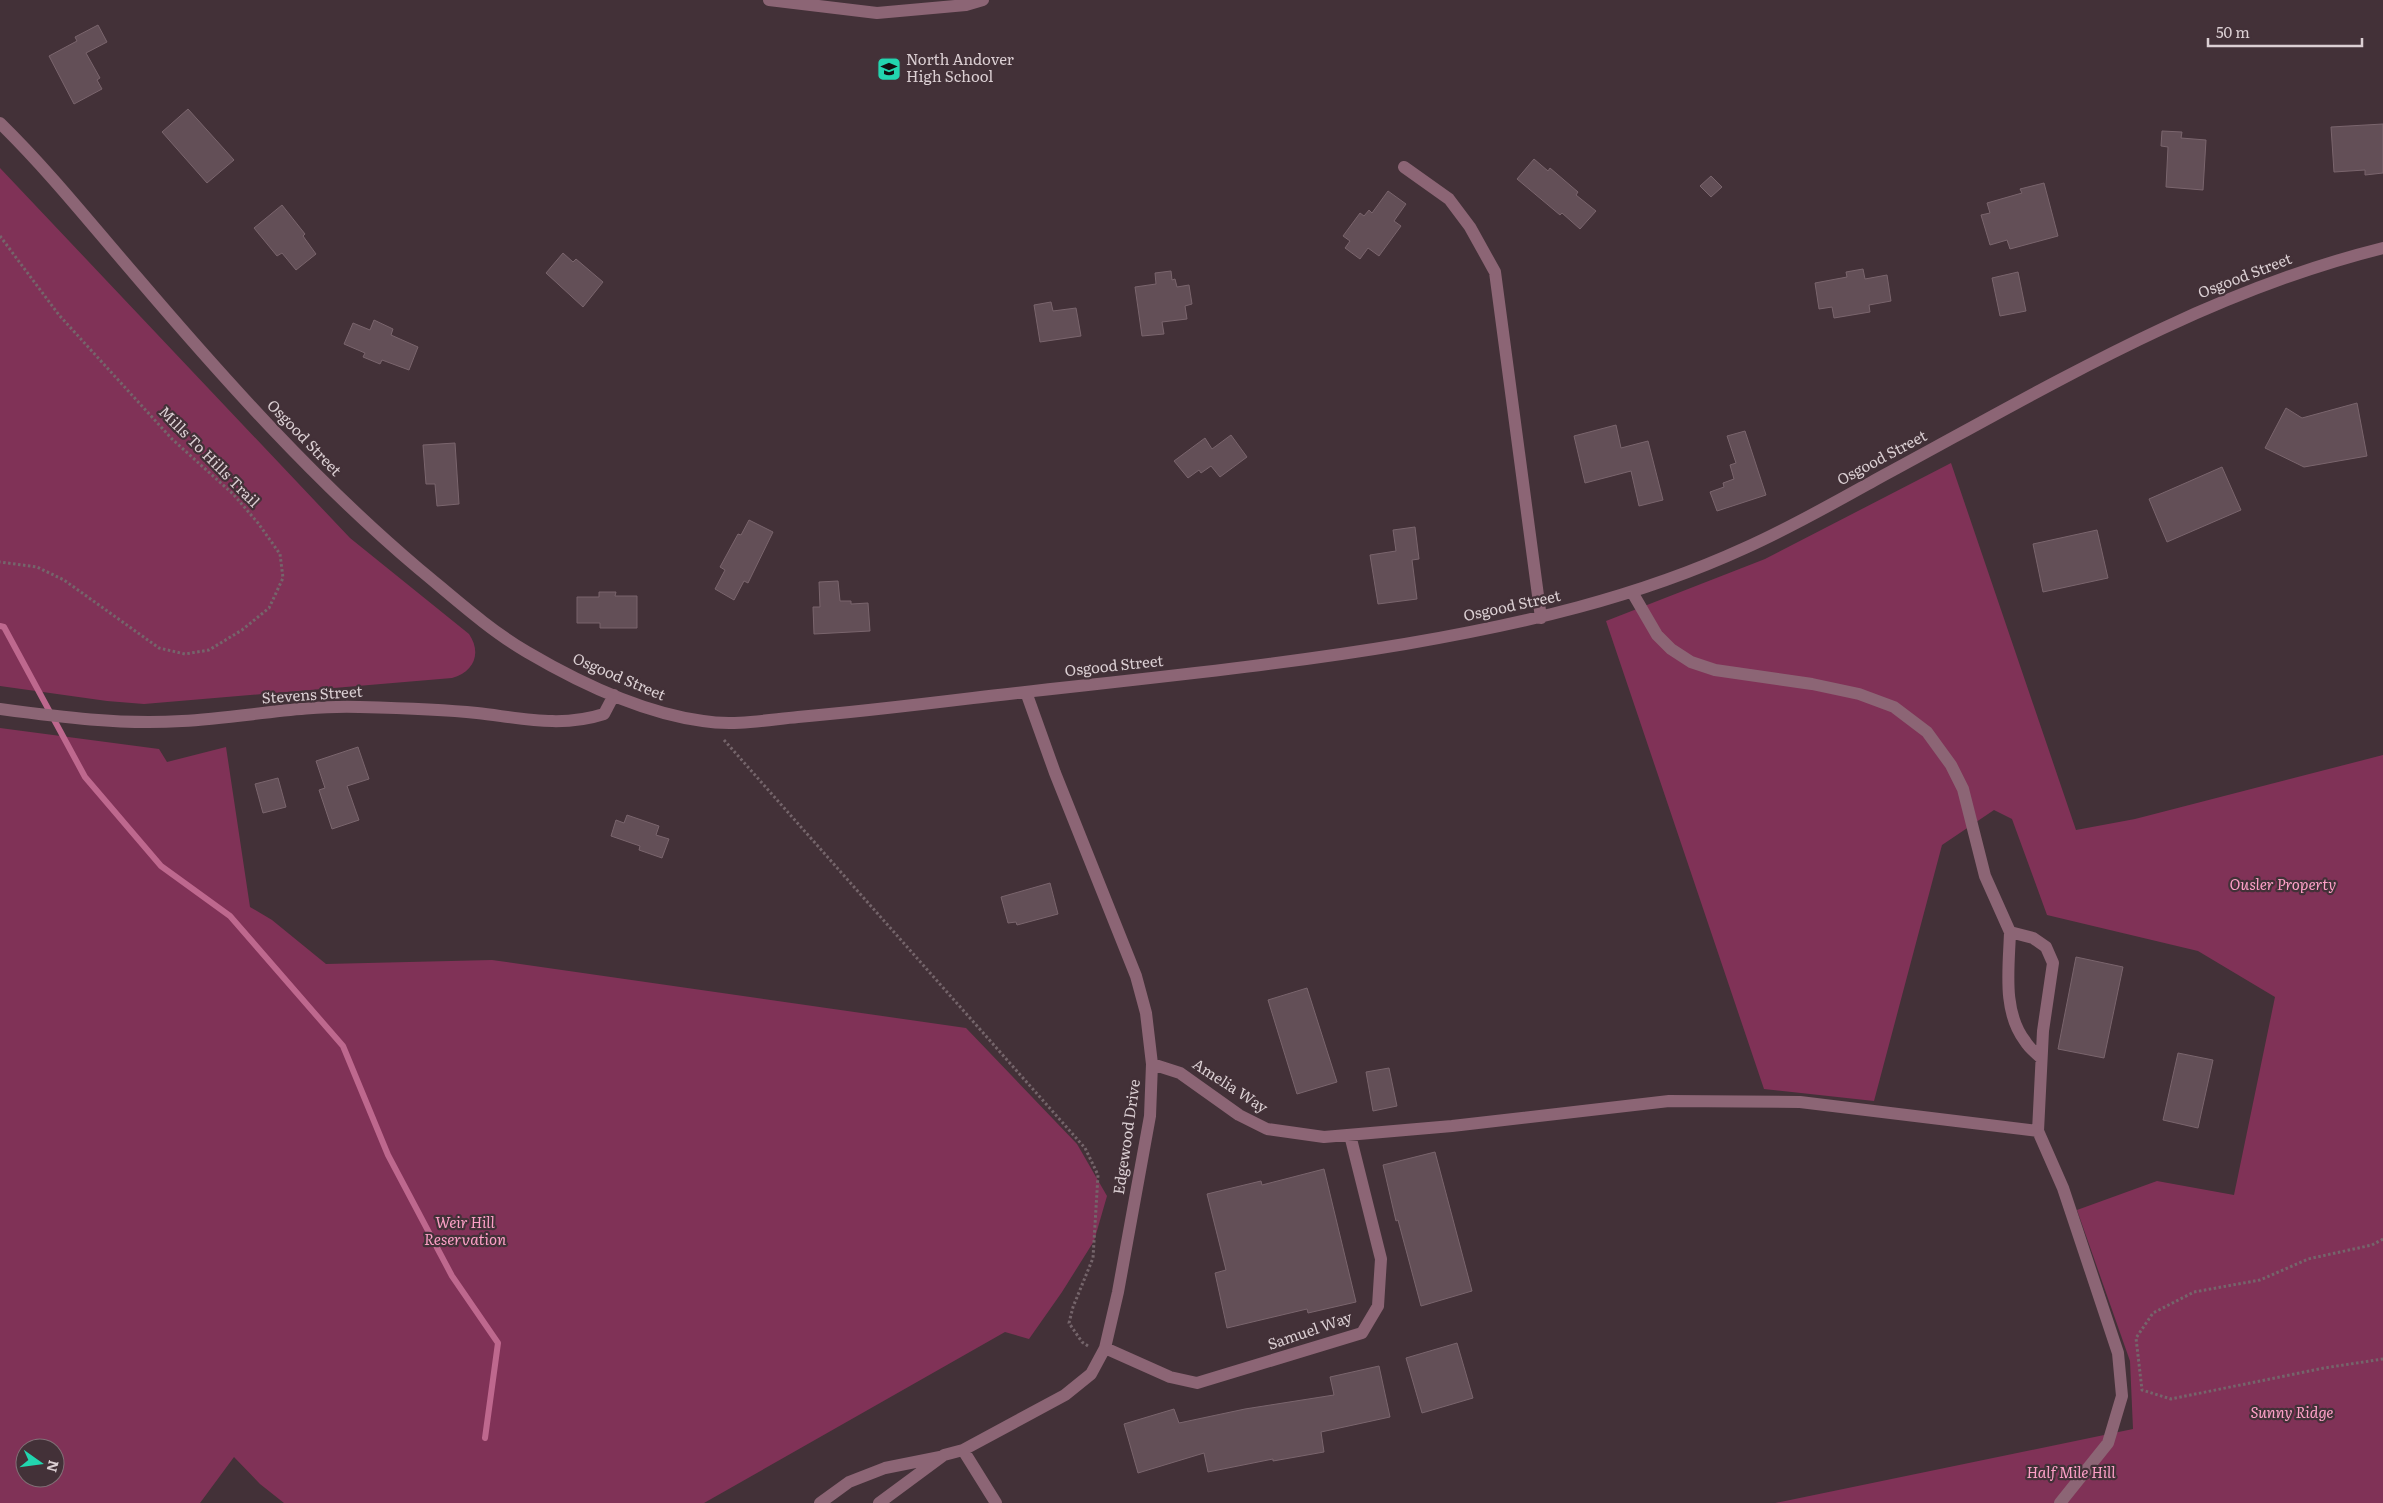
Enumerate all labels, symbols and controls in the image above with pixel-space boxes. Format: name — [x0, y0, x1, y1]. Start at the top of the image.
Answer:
scale bar — [2208, 15, 2362, 47]
text: 50 m — [2216, 20, 2250, 43]
place label: North Andover High School — [906, 47, 1014, 87]
school or university icon: North Andover High School — [876, 56, 902, 82]
street label: Osgood Street — [2194, 246, 2295, 303]
street label: Osgood Street — [262, 393, 348, 481]
street label: Mills To Hills Trail — [154, 400, 266, 512]
street label: Osgood Street — [1832, 423, 1930, 490]
street label: Osgood Street — [1461, 583, 1562, 626]
street label: Osgood Street — [570, 646, 670, 706]
street label: Osgood Street — [1063, 648, 1164, 681]
street label: Stevens Street — [261, 679, 363, 708]
park label: Ousler Property — [2230, 872, 2336, 895]
street label: Amelia Way — [1189, 1052, 1273, 1118]
street label: Edgewood Drive — [1106, 1077, 1145, 1196]
park label: Weir Hill Reservation — [424, 1210, 506, 1250]
street label: Samuel Way — [1264, 1304, 1355, 1355]
park label: Sunny Ridge — [2250, 1400, 2334, 1423]
north arrow — [15, 1438, 65, 1488]
text: N — [42, 1458, 65, 1475]
park label: Half Mile Hill — [2026, 1460, 2116, 1483]

